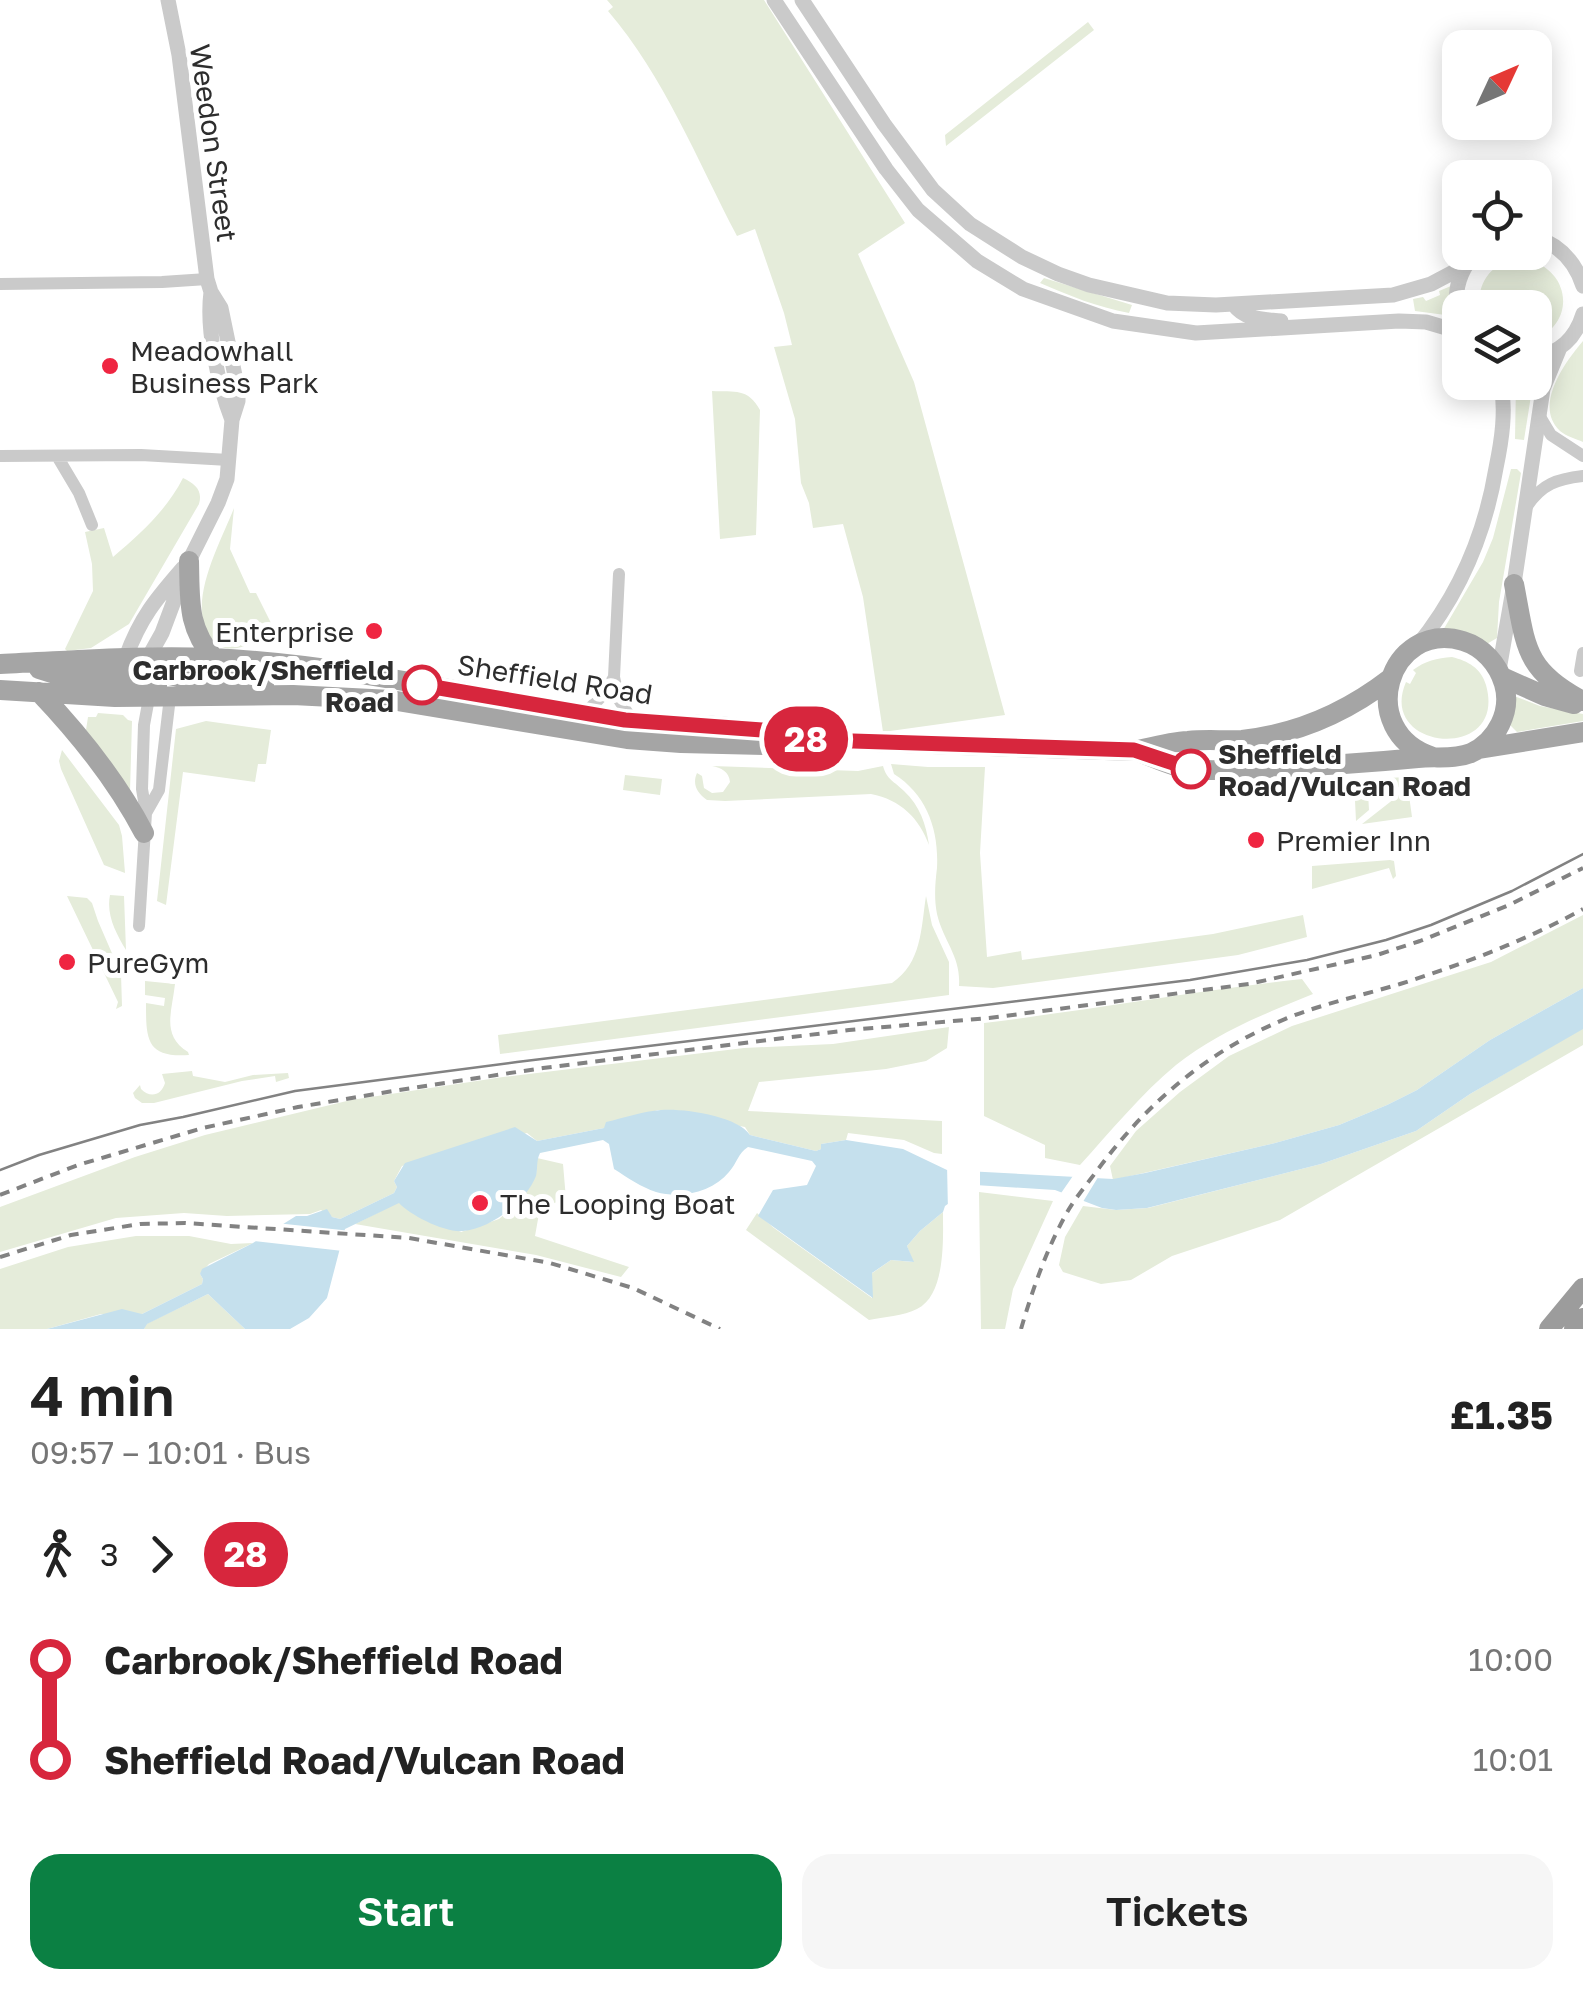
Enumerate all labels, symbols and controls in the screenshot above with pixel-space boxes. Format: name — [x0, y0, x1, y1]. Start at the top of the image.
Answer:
north arrow — [1442, 30, 1552, 140]
map controls — [1442, 30, 1552, 400]
street label: Weedon Street — [184, 42, 244, 244]
button: locate — [1442, 160, 1552, 270]
button: layers — [1442, 290, 1552, 400]
place label: Meadowhall Business Park — [130, 334, 319, 399]
marker: Meadowhall Business Park — [99, 355, 121, 377]
place label: Enterprise — [215, 615, 354, 648]
marker: Enterprise — [363, 620, 385, 642]
street label: Sheffield Road — [455, 647, 655, 711]
place label: Carbrook/Sheffield Road — [132, 653, 394, 718]
marker: Carbrook/Sheffield Road — [403, 666, 441, 704]
line badge: 28 — [761, 706, 851, 772]
text: 28 — [784, 718, 828, 760]
place label: Sheffield Road/Vulcan Road — [1218, 737, 1471, 802]
marker: Sheffield Road/Vulcan Road — [1172, 750, 1210, 788]
place label: Premier Inn — [1276, 824, 1431, 857]
marker: Premier Inn — [1245, 829, 1267, 851]
place label: PureGym — [87, 946, 209, 979]
marker: PureGym — [56, 951, 78, 973]
place label: The Looping Boat — [500, 1187, 736, 1220]
marker: The Looping Boat — [469, 1192, 491, 1214]
text: 4 min — [30, 1362, 175, 1428]
text: £1.35 — [1450, 1392, 1553, 1437]
text: 09:57 – 10:01 · Bus — [30, 1433, 311, 1471]
icon: walk — [30, 1527, 85, 1582]
icon: forward — [134, 1527, 189, 1582]
text: 28 — [224, 1533, 268, 1575]
text: 3 — [100, 1535, 119, 1573]
text: Carbrook/Sheffield Road — [104, 1637, 563, 1682]
text: 10:00 — [1468, 1640, 1553, 1678]
text: Sheffield Road/Vulcan Road — [104, 1737, 625, 1782]
text: 10:01 — [1473, 1740, 1553, 1778]
button: Start — [30, 1854, 782, 1969]
button: Tickets — [802, 1854, 1553, 1969]

